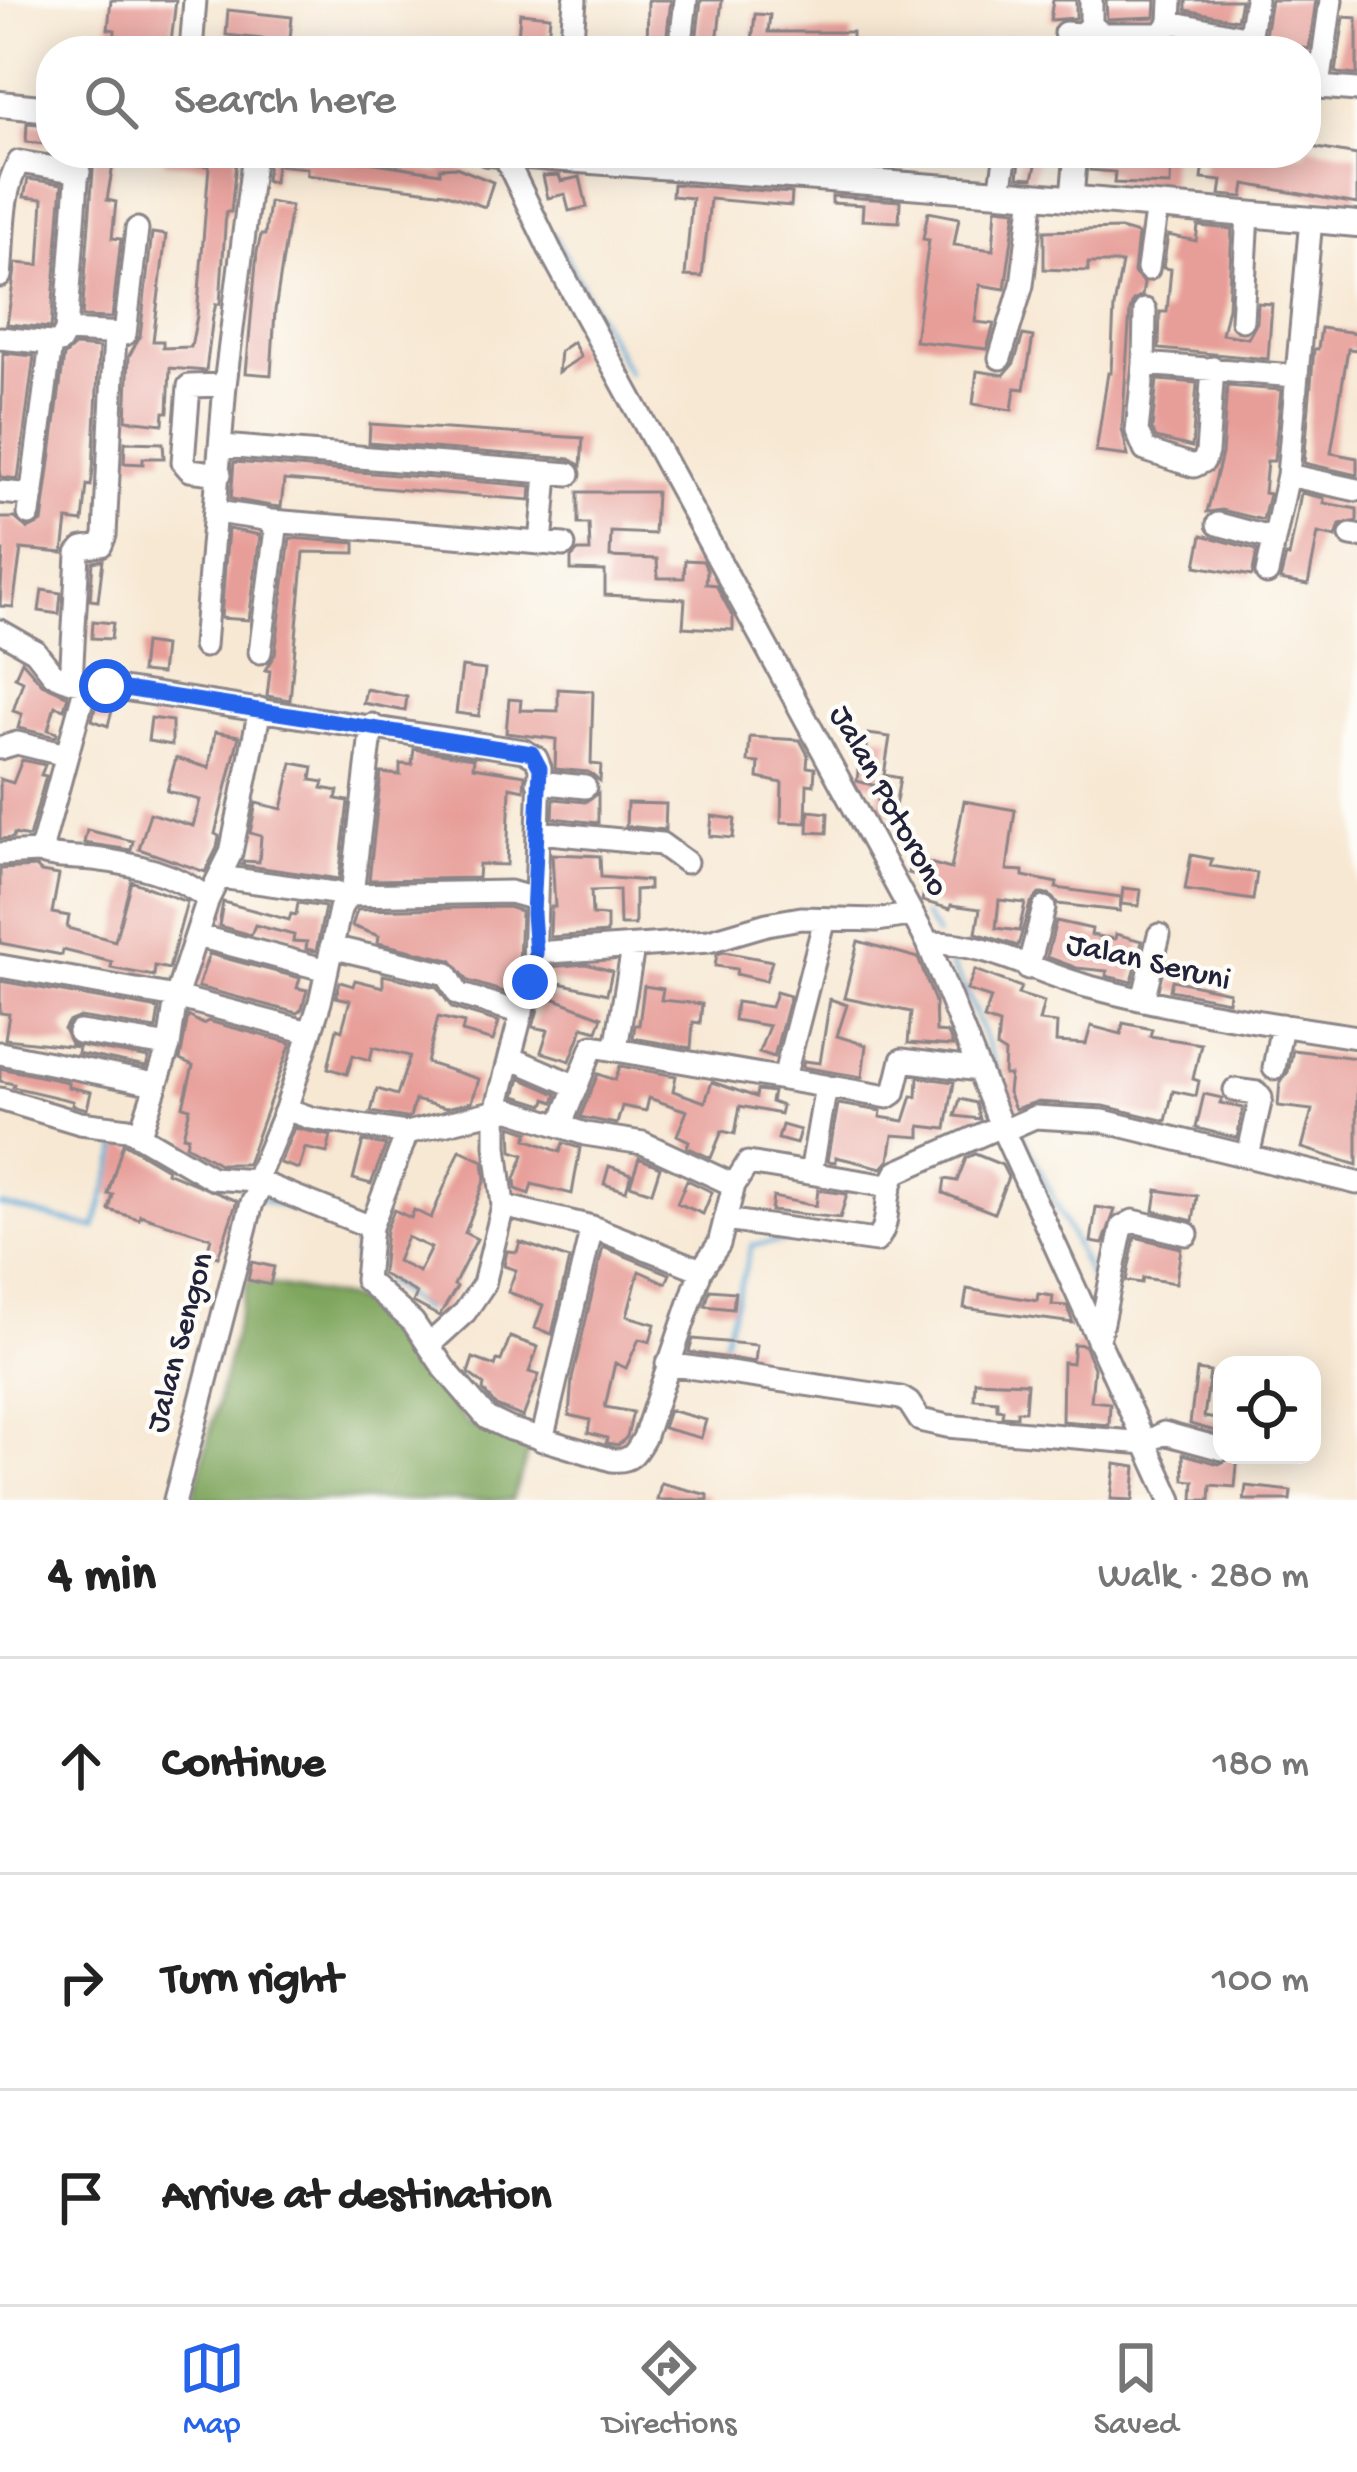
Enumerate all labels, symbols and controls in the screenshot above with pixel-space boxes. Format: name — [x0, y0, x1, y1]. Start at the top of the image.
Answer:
search box — [36, 36, 1321, 168]
icon: search — [78, 69, 144, 135]
text: Search here — [174, 76, 396, 129]
route start — [79, 659, 133, 713]
street label: Jalan Potorono — [819, 700, 955, 904]
street label: Jalan Seruni — [1062, 927, 1234, 1001]
route end — [503, 955, 557, 1009]
street label: Jalan Sengon — [140, 1249, 224, 1437]
map controls — [1213, 1356, 1321, 1464]
button: locate — [1213, 1356, 1321, 1464]
text: 4 min — [48, 1548, 156, 1608]
text: Walk · 280 m — [1098, 1555, 1309, 1601]
icon: ahead — [48, 1733, 114, 1799]
text: Continue — [162, 1739, 325, 1792]
text: 180 m — [1213, 1743, 1309, 1789]
icon: right — [48, 1949, 114, 2015]
text: Turn right — [162, 1955, 342, 2008]
text: 100 m — [1212, 1959, 1309, 2005]
icon: arrive — [48, 2165, 114, 2231]
text: Arrive at destination — [162, 2171, 551, 2224]
tab: Map — [179, 2335, 245, 2445]
tab: Directions — [602, 2335, 736, 2445]
tab: Saved — [1094, 2335, 1178, 2445]

